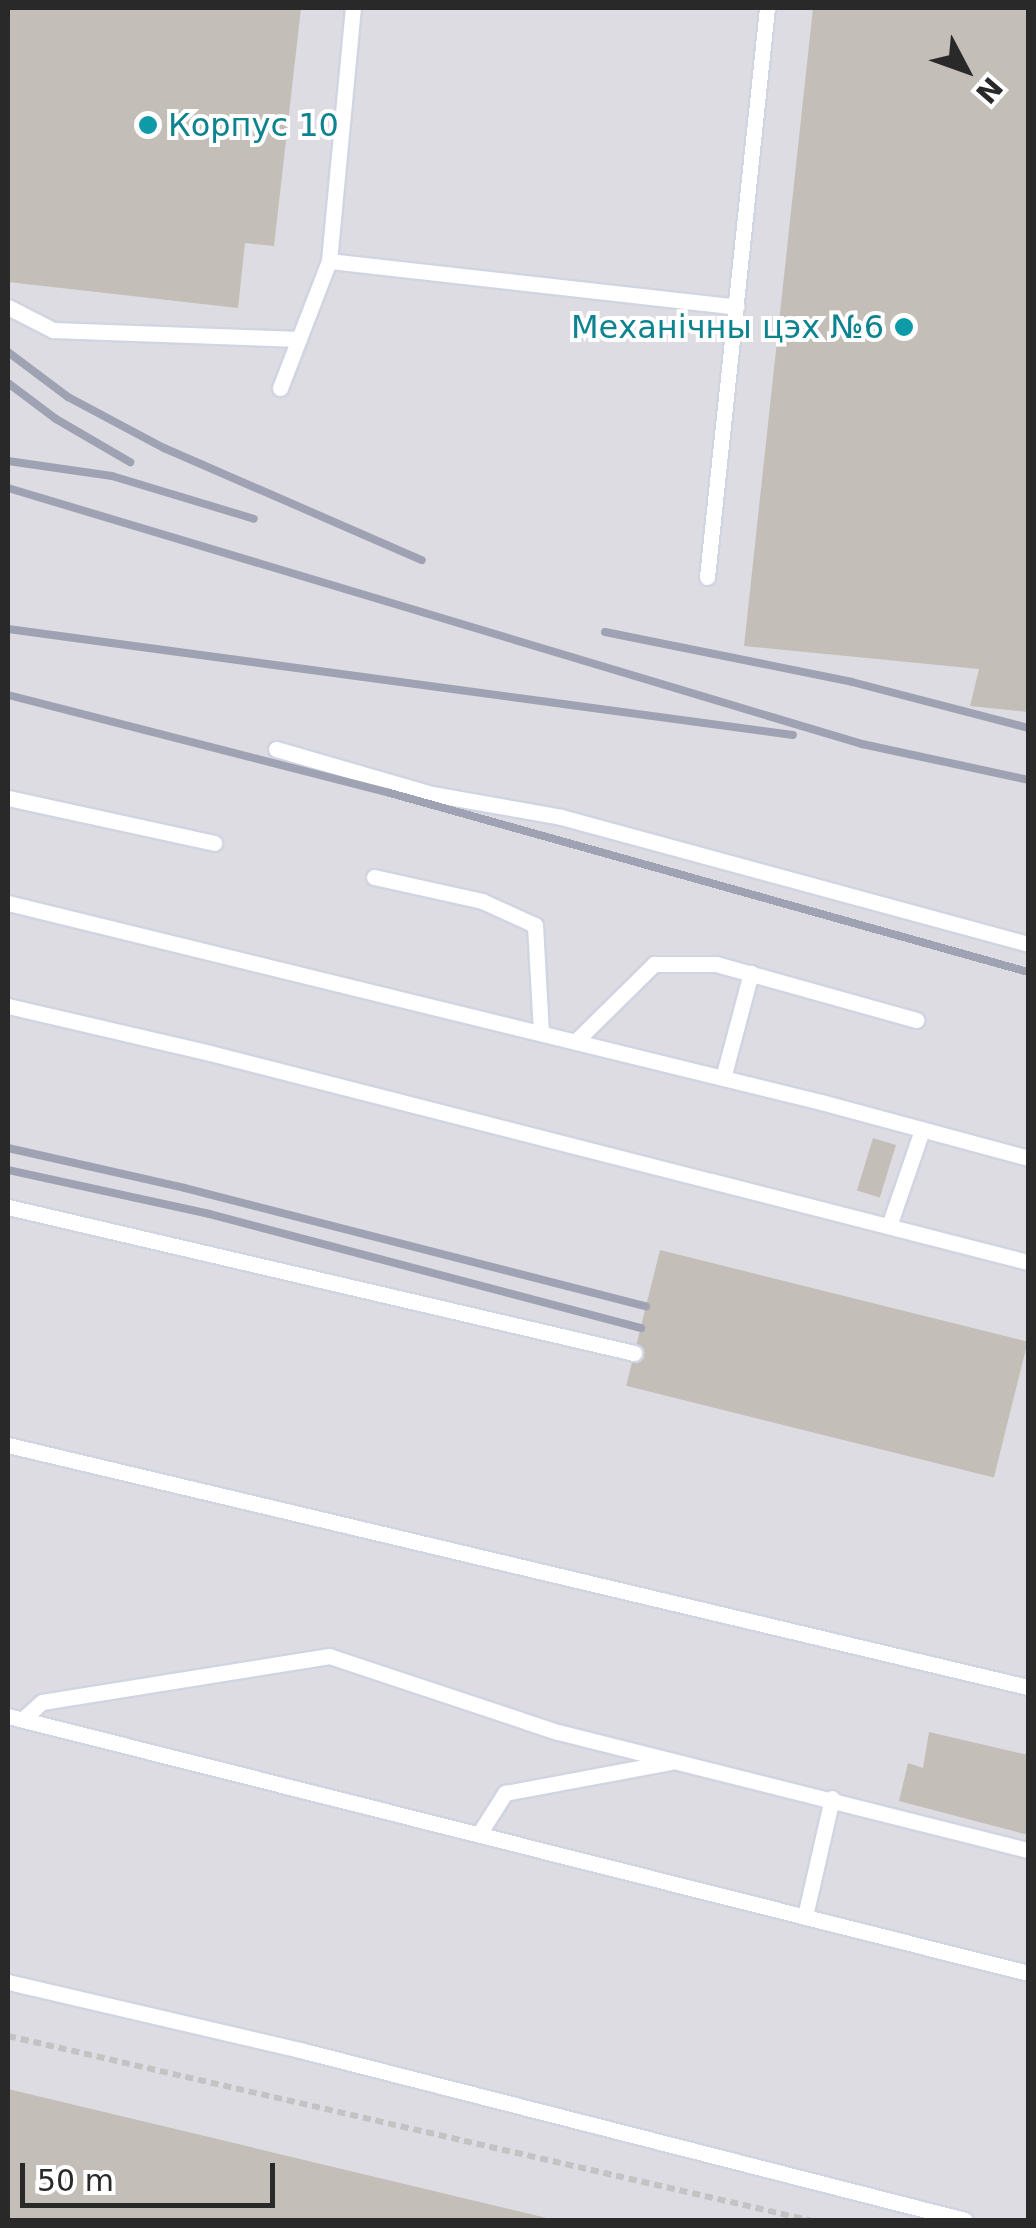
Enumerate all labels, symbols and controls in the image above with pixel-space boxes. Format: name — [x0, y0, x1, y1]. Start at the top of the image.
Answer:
north arrow — [916, 20, 1016, 120]
text: N — [969, 70, 1009, 110]
place label: Корпус 10 — [168, 106, 339, 144]
marker: Корпус 10 — [137, 114, 159, 136]
place label: Механічны цэх №6 — [571, 308, 884, 346]
marker: Механічны цэх №6 — [893, 316, 915, 338]
scale bar — [25, 2143, 280, 2205]
text: 50 m — [37, 2163, 114, 2198]

